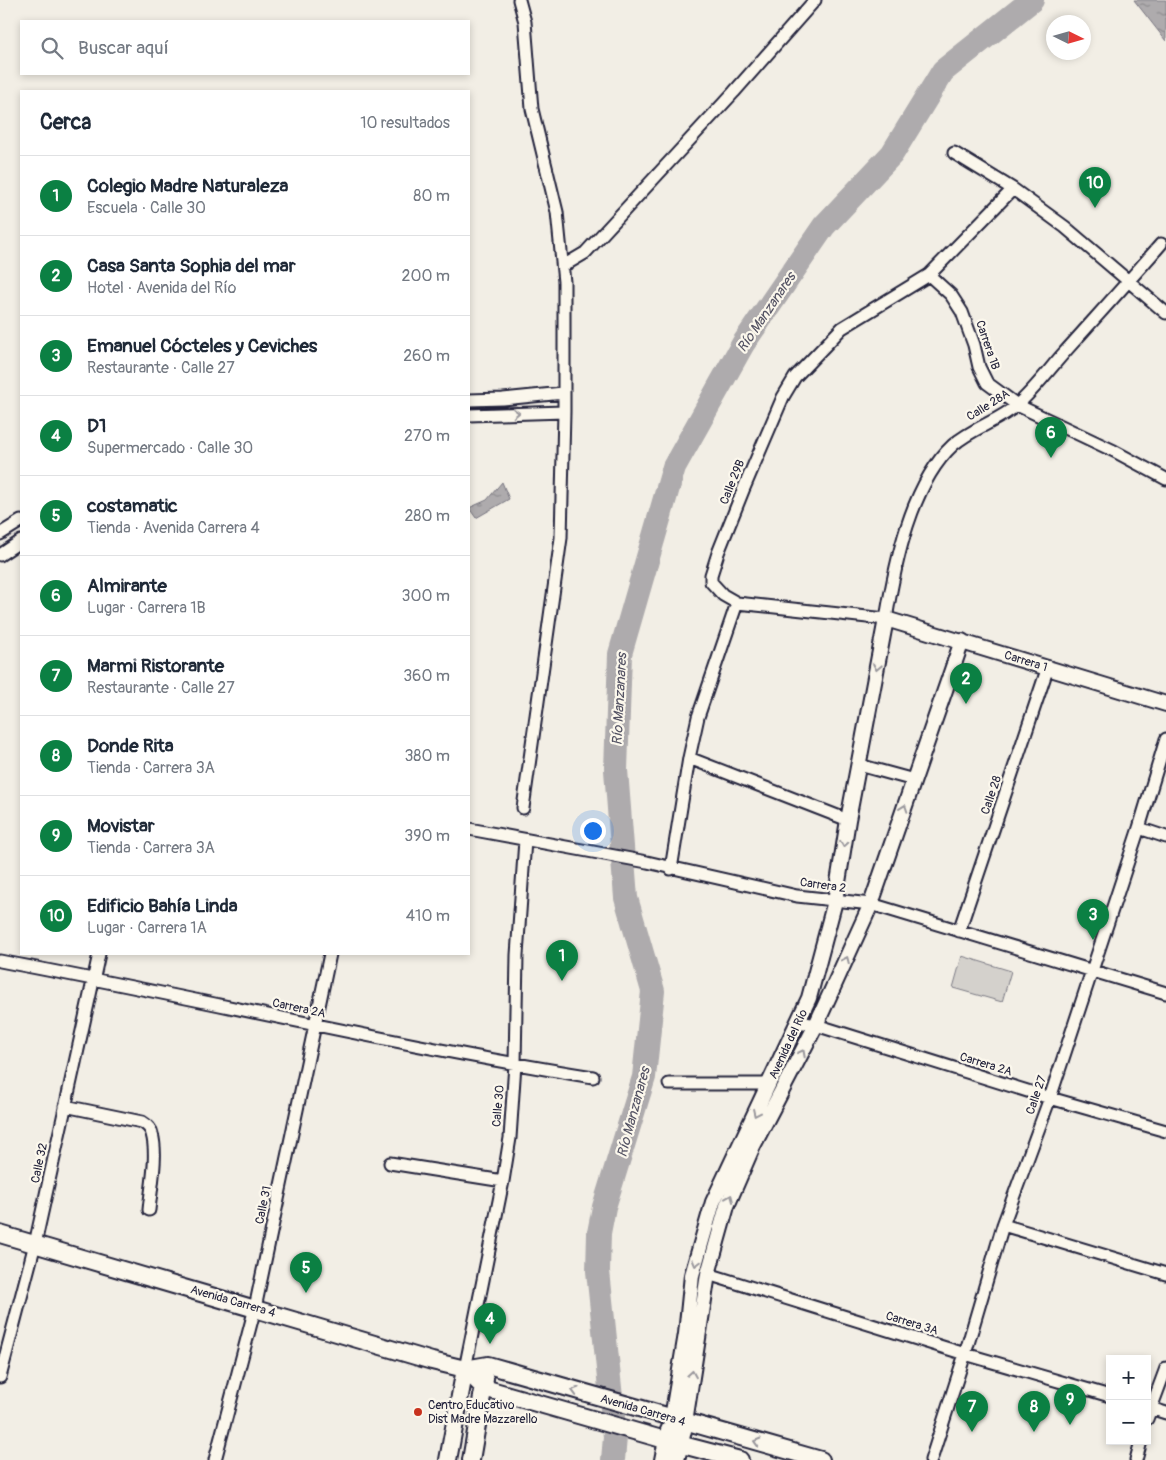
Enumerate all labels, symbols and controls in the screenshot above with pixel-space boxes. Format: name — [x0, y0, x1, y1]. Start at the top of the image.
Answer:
north arrow — [1046, 15, 1091, 60]
search box — [20, 20, 470, 75]
icon: search — [38, 34, 66, 62]
text: Buscar aquí — [78, 36, 169, 60]
text: Cerca — [40, 109, 91, 136]
text: 10 resultados — [360, 113, 450, 133]
pin: 10 — [1079, 167, 1111, 208]
text: Colegio Madre Naturaleza — [87, 174, 288, 198]
text: 1 — [53, 186, 59, 206]
text: 80 m — [413, 186, 450, 206]
text: Escuela · Calle 30 — [87, 198, 206, 218]
text: Casa Santa Sophia del mar — [87, 254, 295, 278]
text: 2 — [52, 266, 60, 286]
text: 200 m — [402, 266, 450, 286]
water label: Río Manzanares — [734, 268, 800, 355]
text: Hotel · Avenida del Río — [87, 278, 236, 298]
street label: Carrera 1B — [972, 319, 1003, 372]
text: Emanuel Cócteles y Ceviches — [87, 334, 317, 358]
text: 3 — [52, 346, 60, 366]
text: 260 m — [403, 346, 450, 366]
text: Restaurante · Calle 27 — [87, 358, 235, 378]
street label: Calle 28A — [964, 386, 1013, 424]
one-way arrow — [512, 408, 520, 419]
text: D1 — [87, 414, 106, 438]
pin: 6 — [1035, 417, 1067, 458]
text: 4 — [51, 426, 61, 446]
text: 270 m — [404, 426, 450, 446]
text: Supermercado · Calle 30 — [87, 438, 253, 458]
street label: Calle 29B — [717, 457, 748, 507]
text: costamatic — [87, 494, 178, 518]
text: 5 — [52, 506, 60, 526]
text: 280 m — [404, 506, 450, 526]
text: Tienda · Avenida Carrera 4 — [87, 518, 260, 538]
text: Almirante — [87, 574, 167, 598]
text: 6 — [51, 586, 61, 606]
text: 300 m — [402, 586, 450, 606]
text: Lugar · Carrera 1B — [87, 598, 206, 618]
street label: Carrera 1 — [1002, 648, 1049, 675]
water label: Río Manzanares — [609, 651, 630, 746]
text: Marmi Ristorante — [87, 654, 224, 678]
one-way arrow — [873, 663, 883, 671]
pin: 2 — [950, 663, 982, 704]
text: 7 — [52, 666, 60, 686]
text: 360 m — [403, 666, 450, 686]
text: Restaurante · Calle 27 — [87, 678, 235, 698]
text: Donde Rita — [87, 734, 174, 758]
text: 8 — [52, 746, 60, 766]
text: 380 m — [404, 746, 450, 766]
text: Tienda · Carrera 3A — [87, 758, 215, 778]
street label: Calle 28 — [978, 774, 1005, 817]
one-way arrow — [898, 805, 908, 813]
text: Movistar — [87, 814, 155, 838]
your location — [580, 818, 606, 844]
text: 9 — [52, 826, 60, 846]
text: 390 m — [404, 826, 450, 846]
text: Tienda · Carrera 3A — [87, 838, 215, 858]
one-way arrow — [840, 840, 850, 848]
street label: Carrera 2 — [799, 875, 847, 896]
text: Edificio Bahía Linda — [87, 894, 238, 918]
pin: 3 — [1077, 899, 1109, 940]
text: 10 — [47, 906, 65, 926]
text: 410 m — [406, 906, 450, 926]
text: Lugar · Carrera 1A — [87, 918, 207, 938]
pin: 1 — [546, 940, 578, 981]
one-way arrow — [840, 956, 850, 965]
street label: Carrera 2A — [271, 996, 327, 1022]
street label: Avenida del Río — [766, 1006, 811, 1081]
one-way arrow — [796, 1049, 806, 1058]
street label: Carrera 2A — [958, 1049, 1014, 1080]
water label: Río Manzanares — [613, 1064, 654, 1159]
street label: Calle 27 — [1023, 1073, 1050, 1117]
street label: Calle 30 — [489, 1084, 508, 1128]
one-way arrow — [752, 1108, 762, 1117]
street label: Calle 32 — [28, 1141, 51, 1185]
street label: Calle 31 — [252, 1185, 275, 1226]
one-way arrow — [725, 1195, 735, 1203]
pin: 5 — [290, 1252, 322, 1293]
one-way arrow — [691, 1259, 701, 1267]
street label: Avenida Carrera 4 — [189, 1282, 277, 1321]
pin: 4 — [474, 1303, 506, 1344]
street label: Carrera 3A — [884, 1308, 940, 1339]
map controls — [1106, 1355, 1151, 1445]
button: + — [1106, 1355, 1151, 1400]
one-way arrow — [686, 1370, 697, 1378]
pin: 9 — [1054, 1384, 1086, 1425]
one-way arrow — [572, 1386, 580, 1396]
street label: Avenida Carrera 4 — [599, 1391, 687, 1430]
pin: 7 — [956, 1391, 988, 1432]
pin: 8 — [1018, 1391, 1050, 1432]
place label: Centro Educativo Dist Madre Mazzarello — [428, 1398, 538, 1427]
button: − — [1106, 1400, 1151, 1445]
marker: Centro Educativo Dist Madre Mazzarello — [412, 1406, 424, 1418]
one-way arrow — [754, 1438, 762, 1448]

